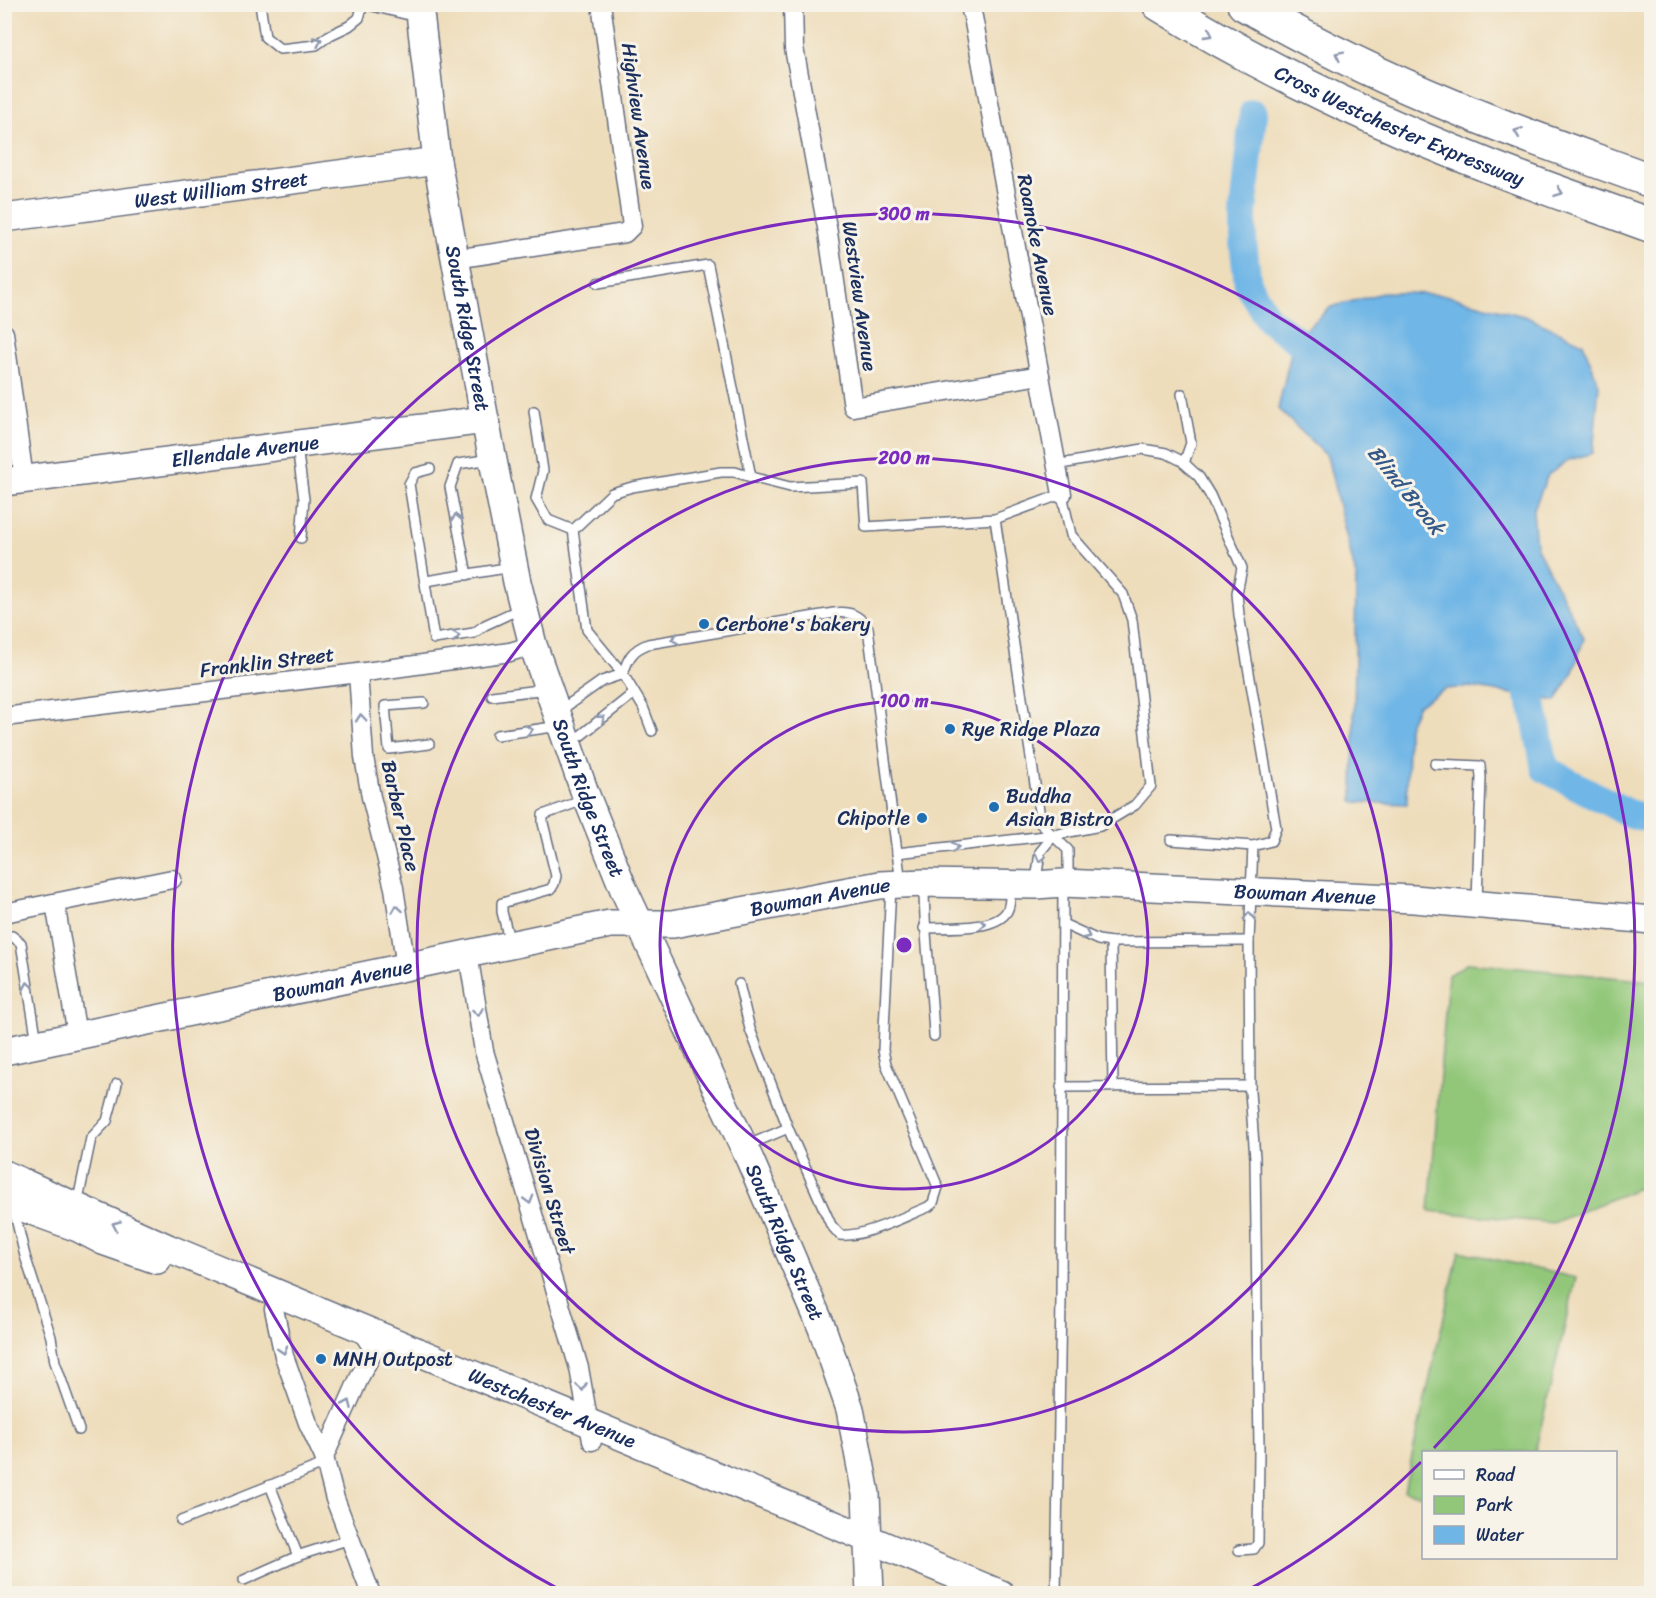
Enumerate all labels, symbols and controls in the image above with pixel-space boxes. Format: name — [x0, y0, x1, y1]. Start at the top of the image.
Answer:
one-way arrow — [1203, 27, 1213, 39]
one-way arrow — [312, 36, 323, 48]
street label: Highview Avenue — [611, 41, 666, 192]
one-way arrow — [1334, 50, 1345, 62]
street label: Cross Westchester Expressway — [1268, 55, 1530, 197]
one-way arrow — [1513, 127, 1523, 140]
street label: West William Street — [132, 161, 311, 219]
street label: Roanoke Avenue — [1007, 171, 1068, 319]
one-way arrow — [1553, 185, 1564, 197]
text: 300 m — [877, 198, 930, 230]
street label: Westview Avenue — [832, 219, 887, 374]
street label: South Ridge Street — [435, 242, 500, 414]
street label: Ellendale Avenue — [169, 425, 321, 478]
water label: Blind Brook — [1358, 436, 1456, 546]
text: 200 m — [877, 442, 930, 474]
one-way arrow — [450, 513, 463, 523]
place label: Cerbone's bakery — [716, 607, 871, 642]
marker: Cerbone's bakery — [697, 617, 711, 631]
one-way arrow — [451, 630, 460, 642]
one-way arrow — [670, 633, 679, 645]
street label: Franklin Street — [198, 637, 337, 688]
text: 100 m — [880, 685, 929, 717]
place label: Rye Ridge Plaza — [962, 712, 1101, 747]
street label: South Ridge Street — [542, 713, 634, 883]
one-way arrow — [355, 714, 368, 723]
one-way arrow — [594, 716, 605, 727]
marker: Rye Ridge Plaza — [943, 722, 957, 736]
one-way arrow — [524, 725, 534, 737]
street label: Barber Place — [371, 757, 430, 875]
place label: Buddha Asian Bistro — [1005, 779, 1113, 837]
marker: Buddha Asian Bistro — [987, 800, 1001, 814]
place label: Chipotle — [837, 801, 910, 836]
marker: Chipotle — [915, 811, 929, 825]
one-way arrow — [951, 841, 960, 853]
one-way arrow — [1035, 853, 1048, 863]
street label: Bowman Avenue — [747, 868, 891, 927]
street label: Bowman Avenue — [1233, 874, 1377, 915]
one-way arrow — [392, 905, 404, 914]
one-way arrow — [1243, 912, 1255, 921]
one-way arrow — [977, 918, 986, 931]
one-way arrow — [1080, 928, 1091, 940]
centre of rings — [894, 935, 914, 955]
street label: Bowman Avenue — [270, 949, 416, 1012]
one-way arrow — [22, 982, 35, 992]
one-way arrow — [471, 1008, 483, 1017]
street label: Division Street — [514, 1124, 586, 1260]
street label: South Ridge Street — [735, 1158, 834, 1326]
one-way arrow — [522, 1195, 535, 1205]
one-way arrow — [111, 1220, 122, 1232]
place label: MNH Outpost — [333, 1342, 453, 1377]
one-way arrow — [276, 1344, 288, 1355]
marker: MNH Outpost — [314, 1352, 328, 1366]
street label: Westchester Avenue — [463, 1358, 642, 1459]
one-way arrow — [576, 1383, 588, 1392]
one-way arrow — [340, 1399, 352, 1410]
legend — [1422, 1451, 1617, 1559]
text: Road — [1476, 1459, 1516, 1491]
text: Park — [1476, 1489, 1513, 1521]
text: Water — [1476, 1519, 1525, 1551]

